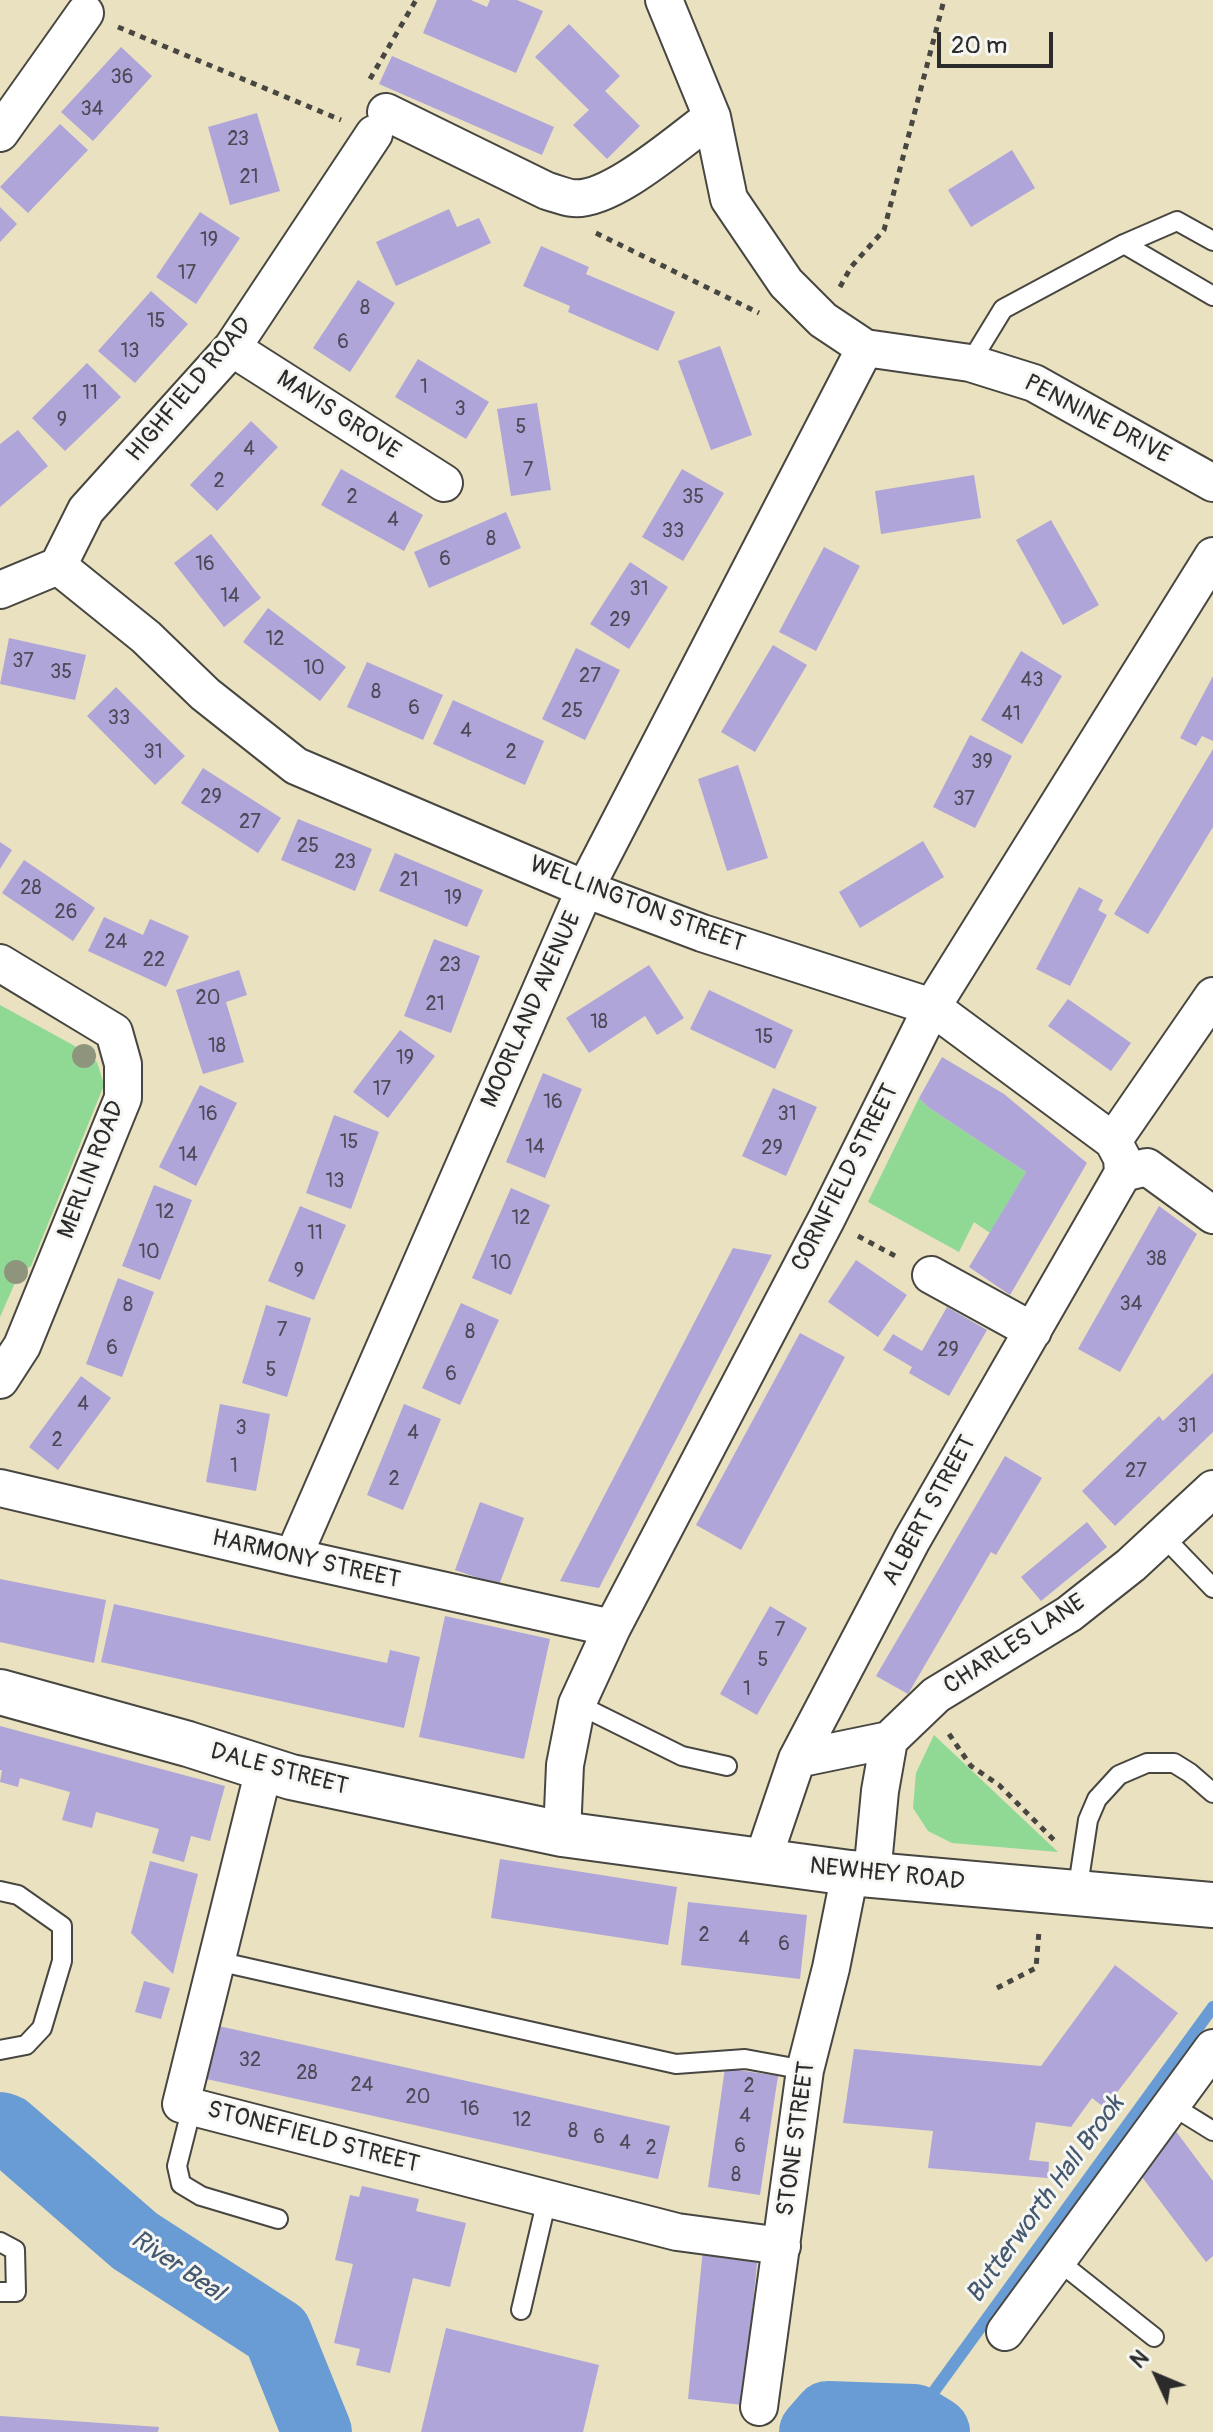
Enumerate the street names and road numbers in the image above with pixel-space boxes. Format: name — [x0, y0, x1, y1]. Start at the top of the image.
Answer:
street label: HIGHFIELD ROAD — [121, 312, 259, 468]
street label: MAVIS GROVE — [271, 365, 405, 467]
street label: PENNINE DRIVE — [1019, 369, 1175, 471]
street label: WELLINGTON STREET — [525, 851, 749, 959]
street label: MOORLAND AVENUE — [476, 907, 588, 1113]
street label: CORNFIELD STREET — [786, 1080, 906, 1276]
street label: MERLIN ROAD — [53, 1097, 131, 1243]
street label: ALBERT STREET — [877, 1431, 983, 1591]
street label: HARMONY STREET — [209, 1524, 403, 1596]
street label: CHARLES LANE — [939, 1589, 1091, 1701]
street label: DALE STREET — [207, 1738, 351, 1802]
street label: NEWHEY ROAD — [808, 1853, 966, 1897]
street label: STONE STREET — [772, 2060, 822, 2218]
street label: STONEFIELD STREET — [204, 2096, 422, 2180]

